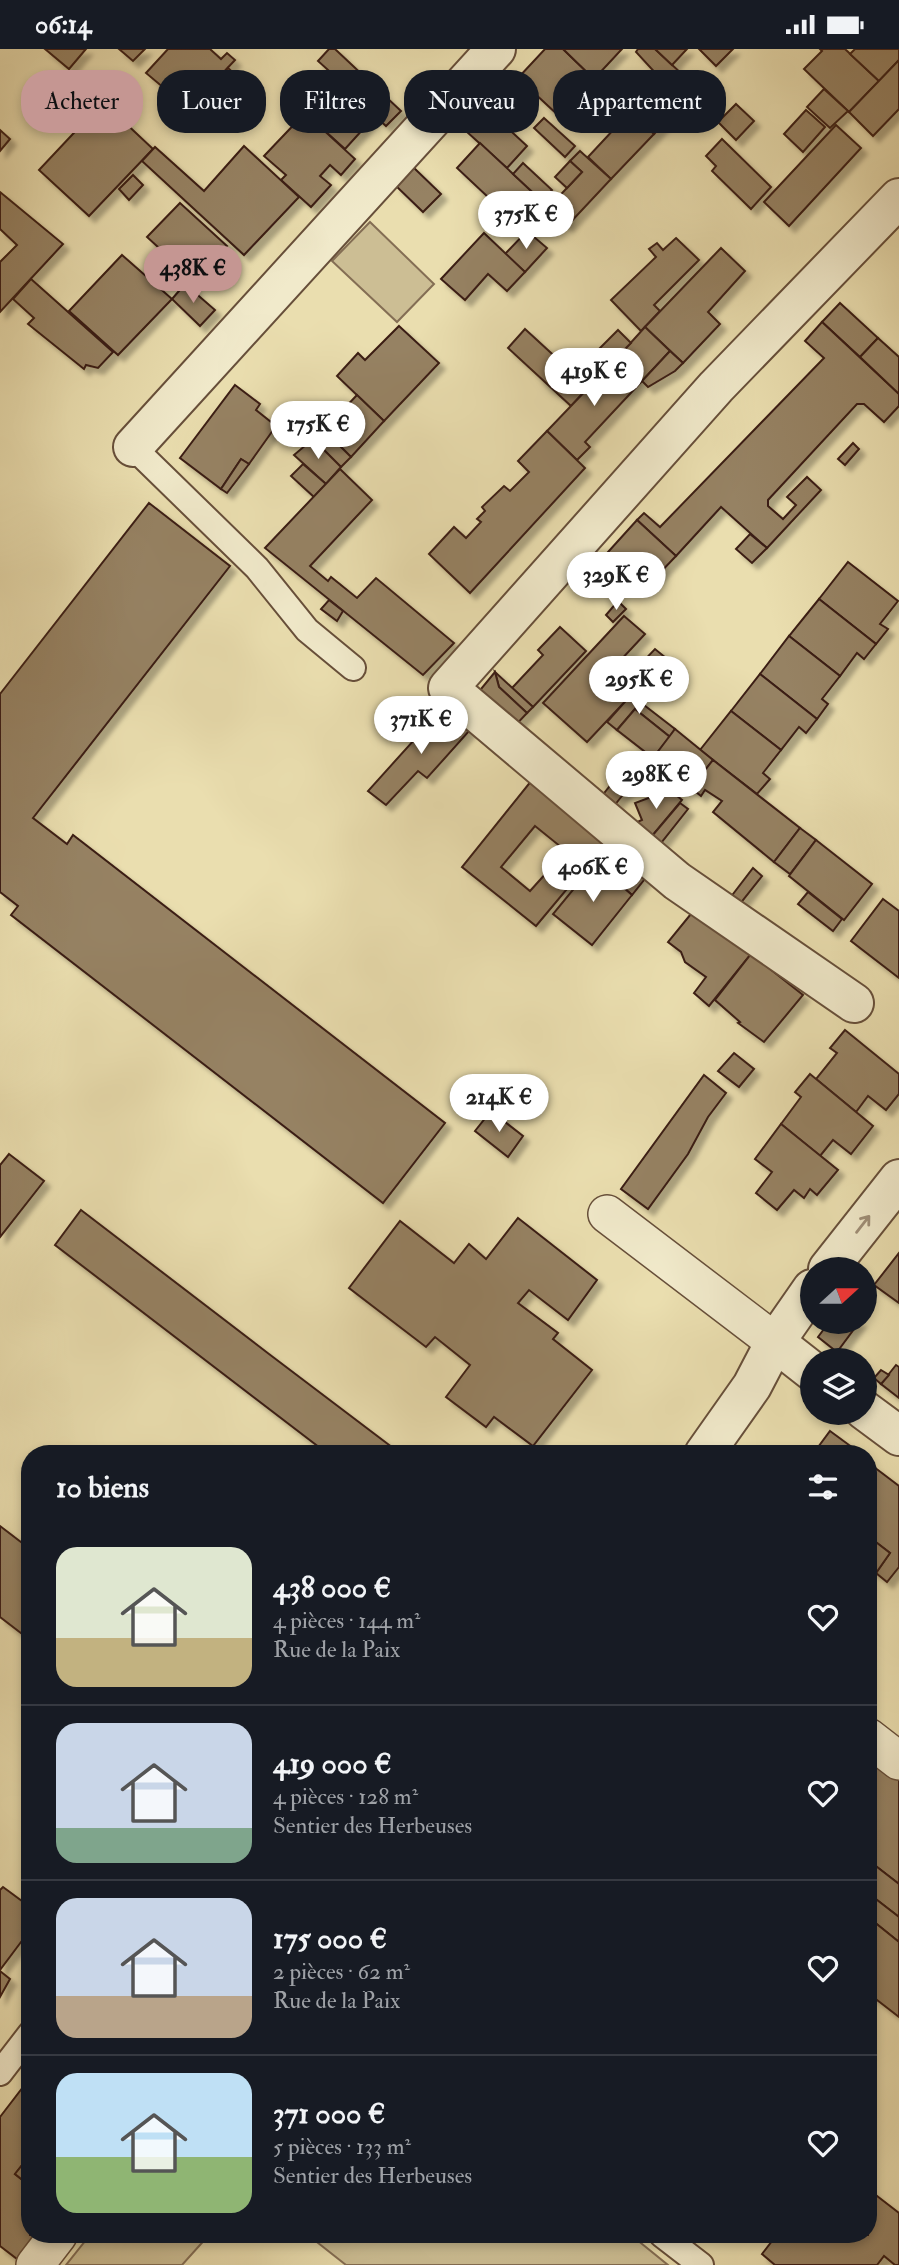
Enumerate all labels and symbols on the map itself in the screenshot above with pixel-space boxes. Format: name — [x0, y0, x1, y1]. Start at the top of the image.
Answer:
pin: 375K € — [469, 191, 583, 251]
pin: 438K € — [136, 245, 250, 305]
pin: 419K € — [537, 349, 651, 408]
pin: 175K € — [261, 401, 375, 461]
pin: 329K € — [559, 553, 673, 612]
pin: 295K € — [582, 657, 696, 716]
pin: 371K € — [364, 697, 478, 756]
pin: 298K € — [599, 751, 713, 811]
pin: 406K € — [536, 845, 650, 904]
pin: 214K € — [442, 1075, 556, 1134]
one-way arrow — [856, 1215, 871, 1233]
north arrow — [800, 1257, 877, 1333]

